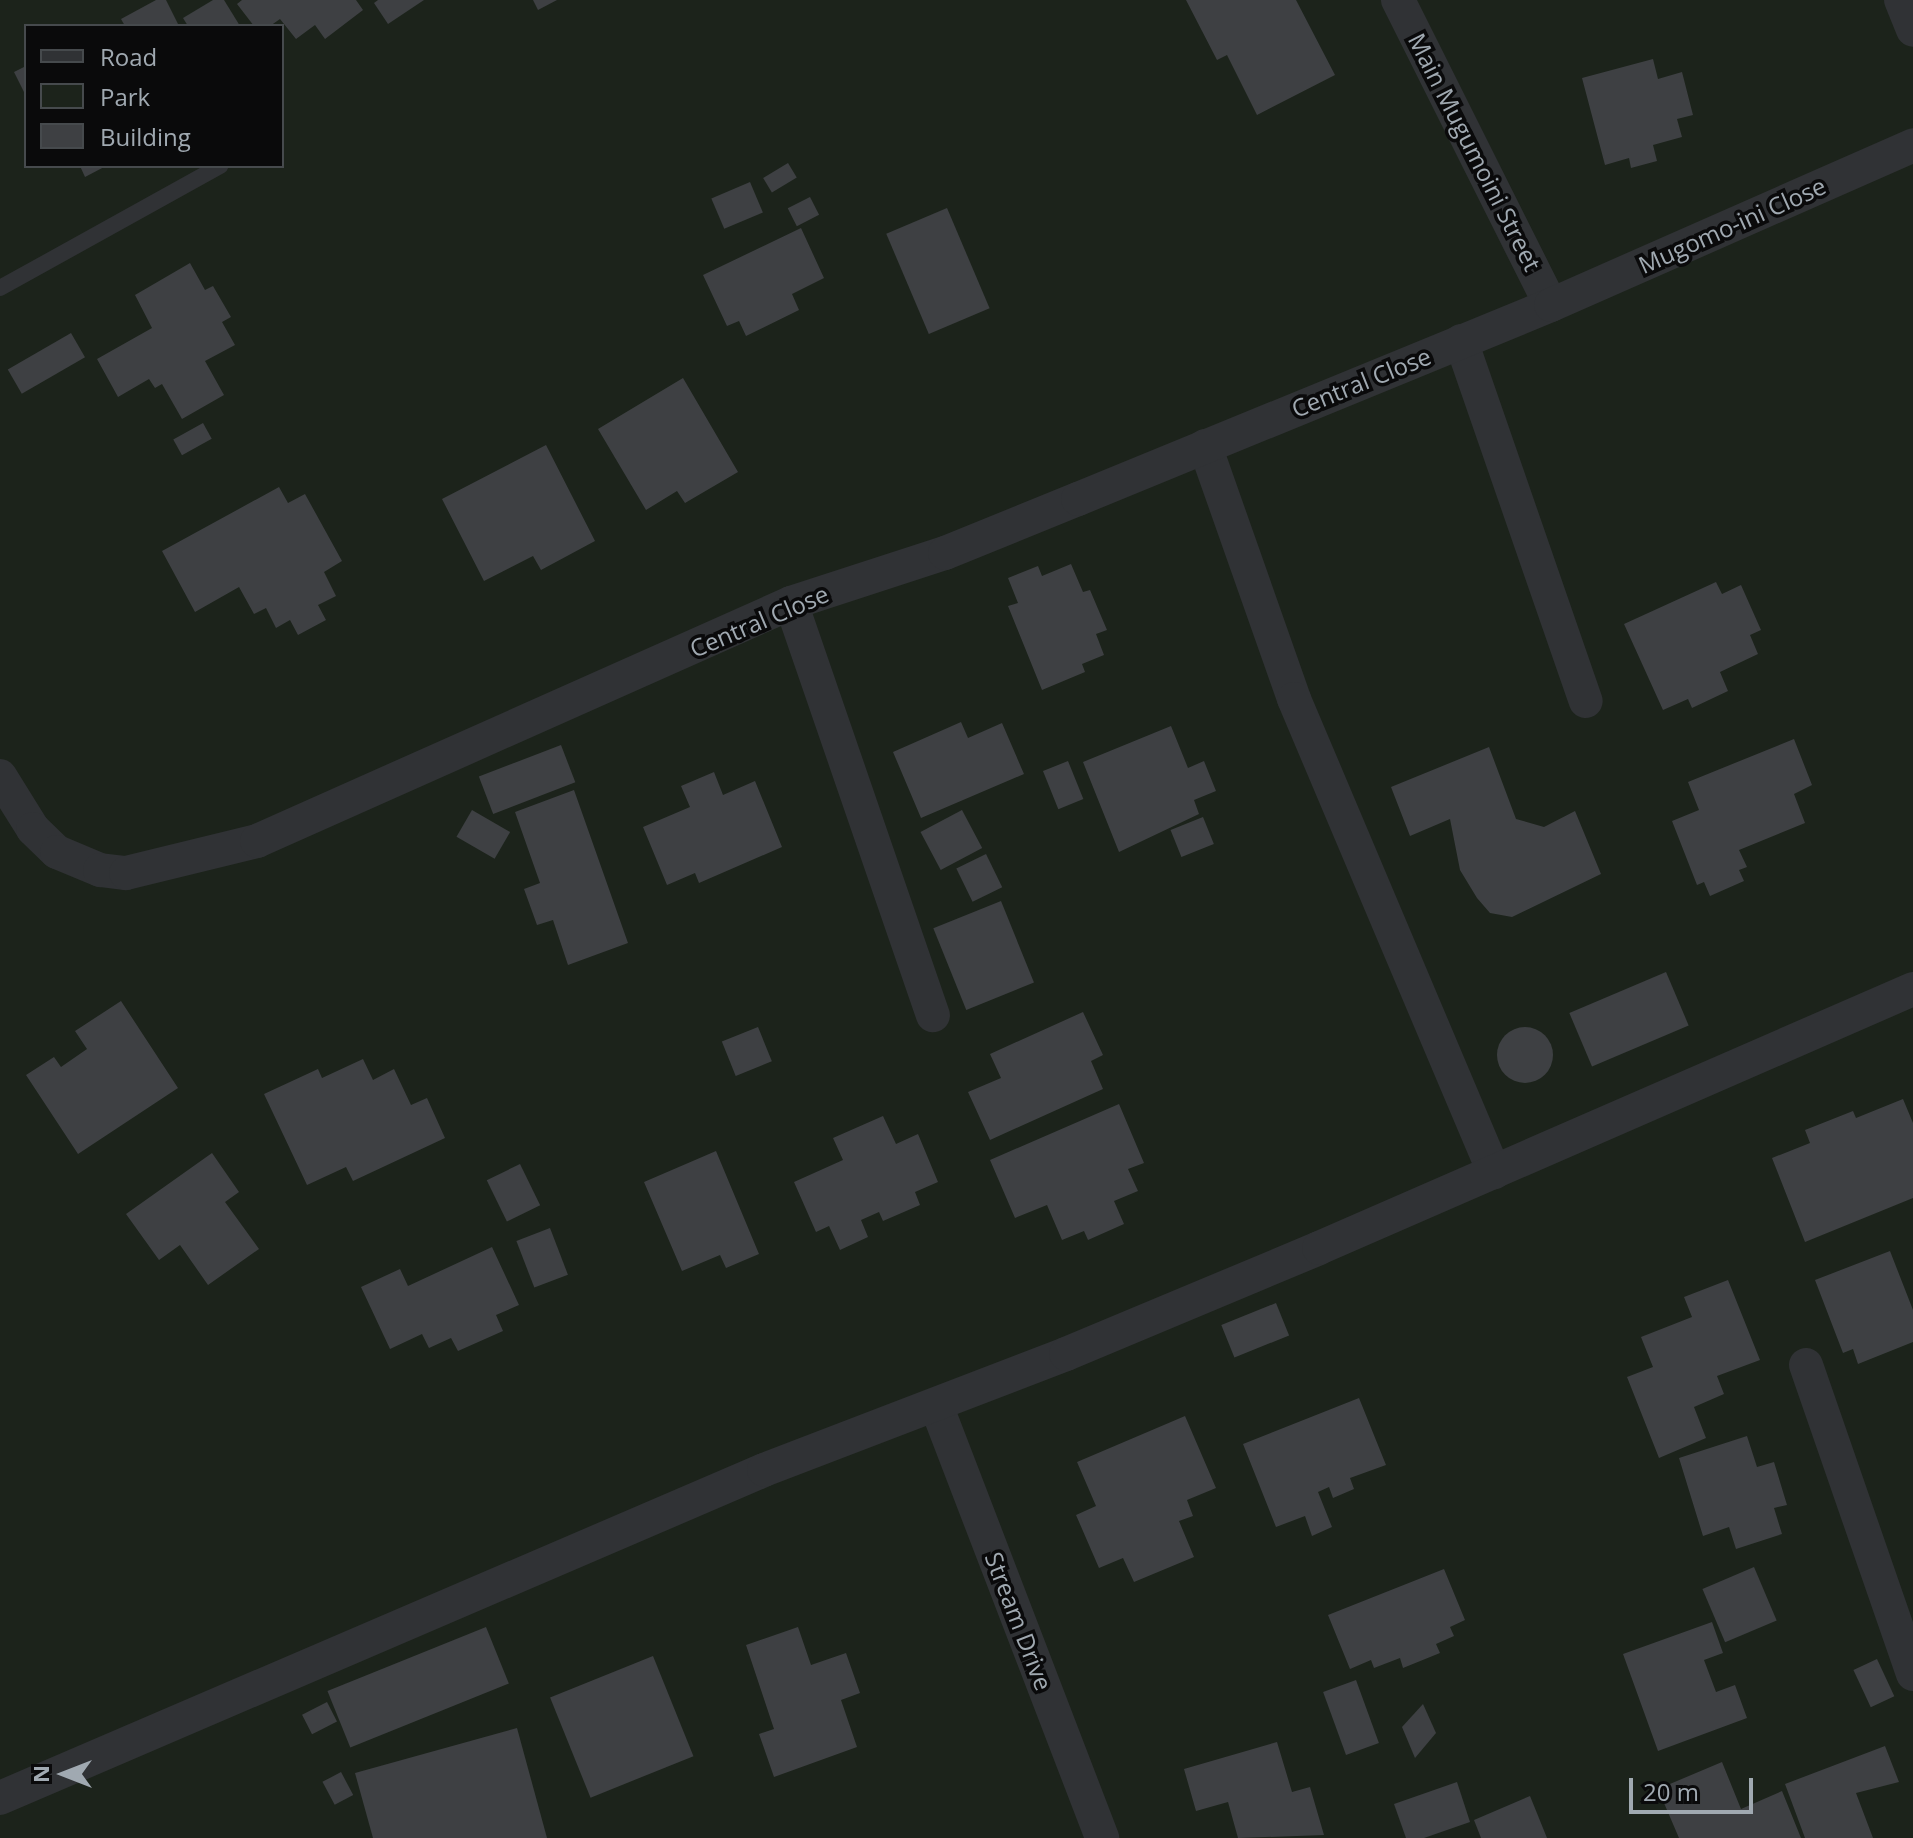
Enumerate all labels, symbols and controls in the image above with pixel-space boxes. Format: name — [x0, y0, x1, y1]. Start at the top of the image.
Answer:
legend — [24, 24, 284, 168]
street label: Main Mugumoini Street — [1403, 28, 1547, 276]
text: Road — [100, 40, 157, 73]
text: Park — [100, 80, 150, 113]
text: Building — [100, 120, 191, 153]
street label: Mugomo-ini Close — [1634, 171, 1830, 279]
street label: Central Close — [1287, 341, 1435, 423]
street label: Central Close — [685, 579, 833, 663]
street label: Stream Drive — [979, 1548, 1059, 1694]
north arrow — [24, 1734, 104, 1814]
scale bar — [1633, 1762, 1757, 1812]
text: N — [25, 1765, 55, 1783]
text: 20 m — [1643, 1775, 1699, 1808]

